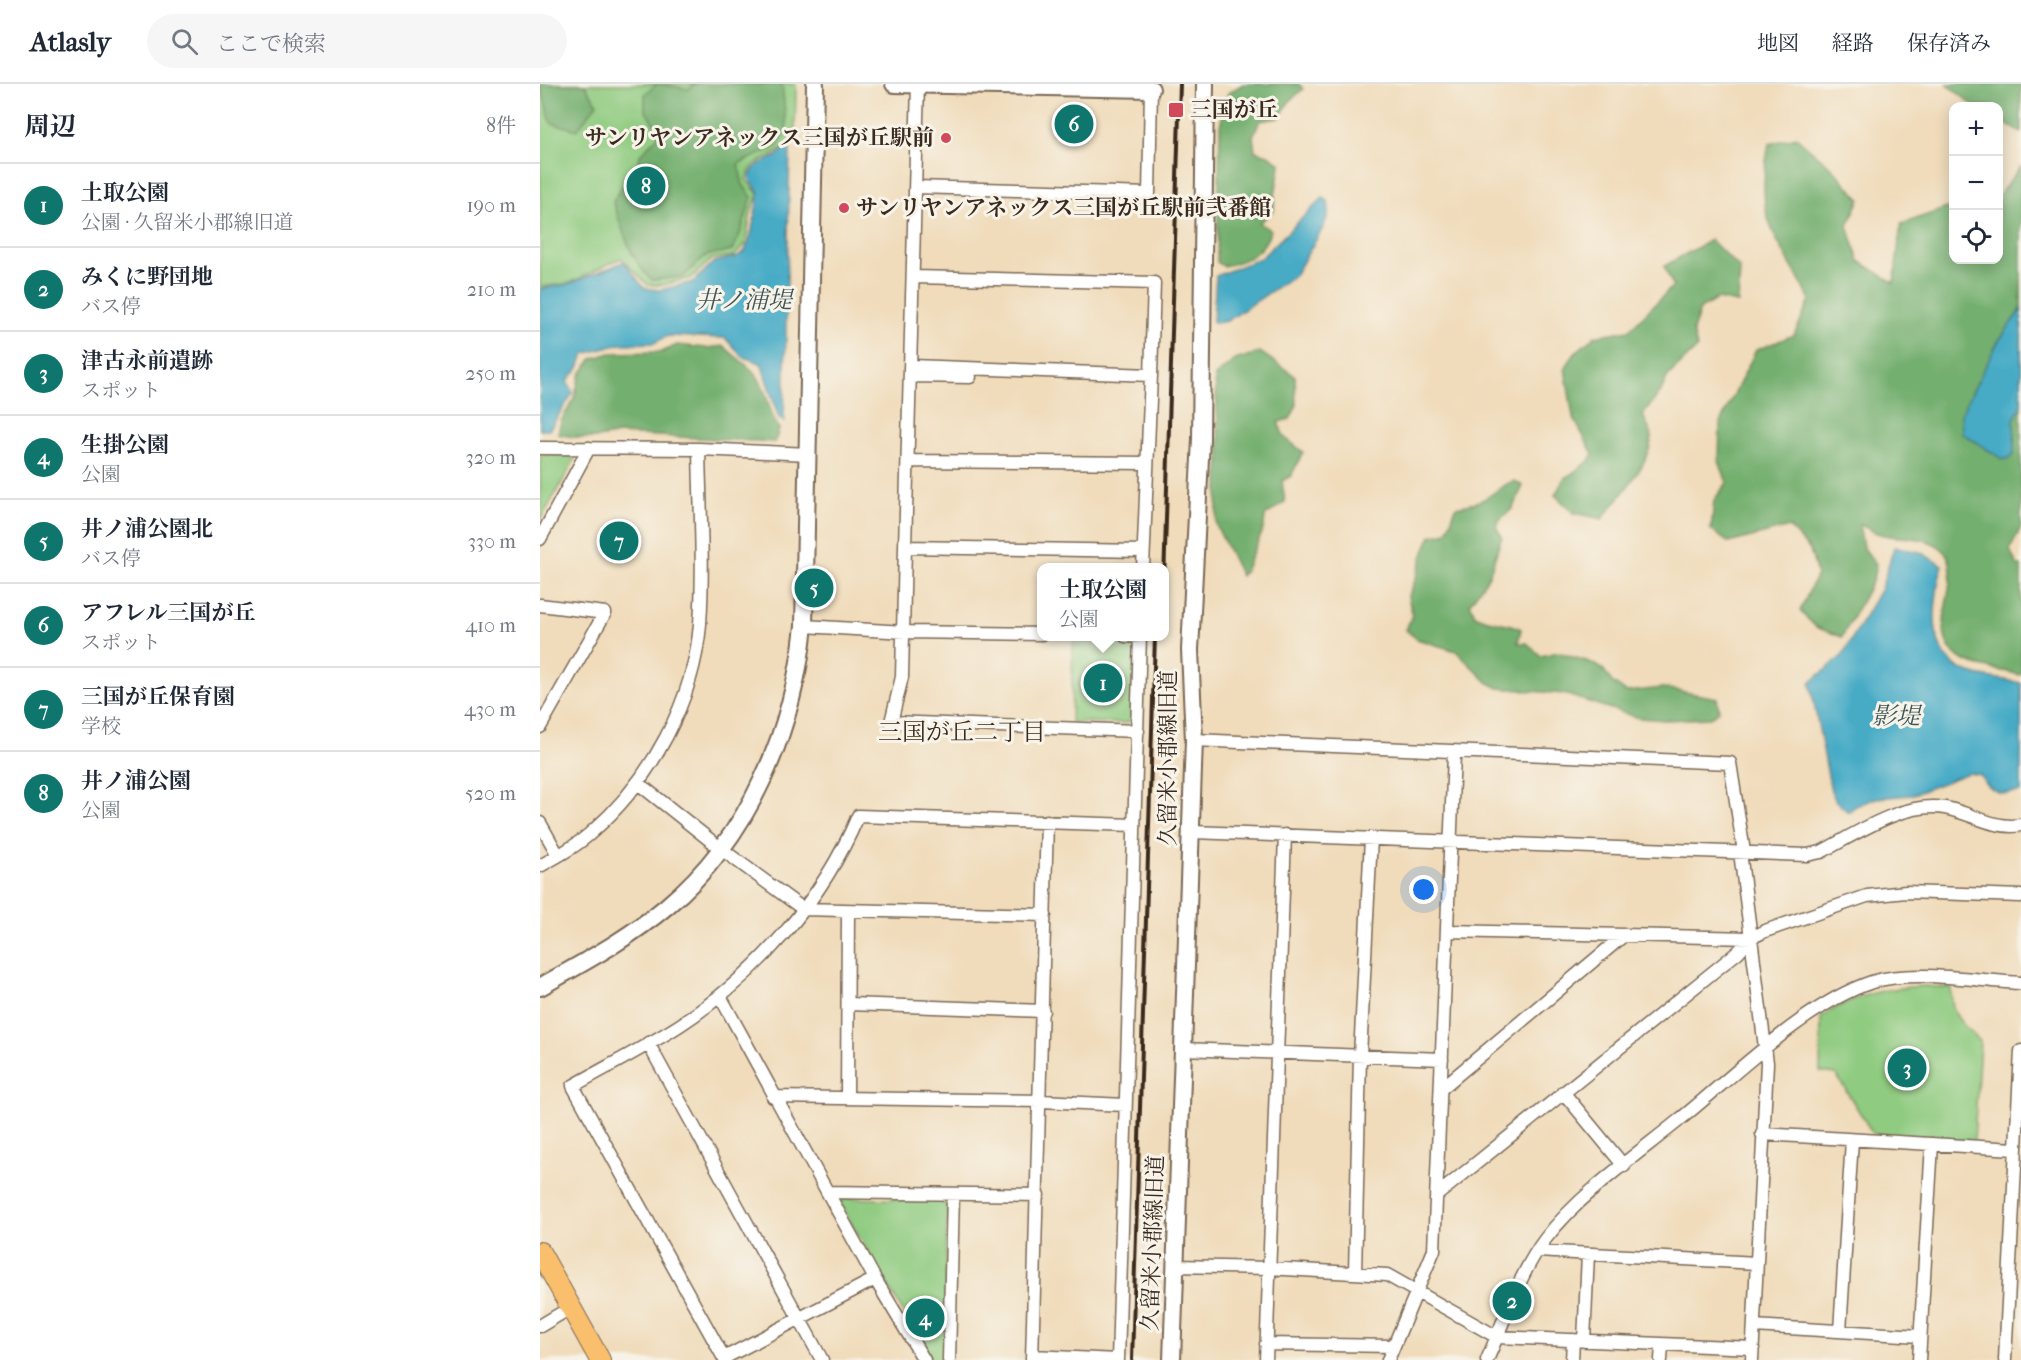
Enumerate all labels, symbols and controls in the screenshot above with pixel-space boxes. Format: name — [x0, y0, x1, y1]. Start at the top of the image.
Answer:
search box — [147, 14, 567, 68]
text: Atlasly — [30, 25, 111, 58]
icon: search — [168, 25, 201, 58]
text: ここで検索 — [216, 31, 326, 57]
text: 地図 — [1757, 31, 1799, 55]
text: 経路 — [1832, 31, 1874, 55]
text: 保存済み — [1907, 31, 1991, 55]
place label: 三国が丘 — [1190, 97, 1278, 123]
marker: 三国が丘 — [1167, 101, 1185, 119]
pin: 6 — [1054, 102, 1094, 147]
map controls — [1949, 102, 2003, 264]
button: + — [1949, 102, 2003, 156]
text: 周辺 — [24, 111, 76, 142]
text: 8件 — [486, 114, 516, 137]
place label: サンリヤンアネックス三国が丘駅前 — [585, 125, 934, 151]
marker: サンリヤンアネックス三国が丘駅前 — [939, 131, 953, 145]
button: − — [1949, 156, 2003, 210]
pin: 8 — [626, 164, 666, 208]
text: 土取公園 — [81, 180, 169, 206]
text: 1 — [40, 194, 47, 217]
text: 190 m — [466, 194, 516, 217]
place label: サンリヤンアネックス三国が丘駅前弐番館 — [856, 195, 1271, 221]
marker: サンリヤンアネックス三国が丘駅前弐番館 — [837, 201, 851, 215]
button: locate — [1949, 210, 2003, 264]
text: 公園 · 久留米小郡線旧道 — [81, 211, 294, 234]
text: みくに野団地 — [81, 264, 213, 290]
text: 2 — [38, 278, 49, 301]
text: 210 m — [467, 278, 516, 301]
water label: 井ノ浦堤 — [696, 286, 795, 314]
text: バス停 — [81, 295, 141, 318]
text: 津古永前遺跡 — [81, 348, 213, 374]
text: 3 — [39, 362, 48, 385]
text: 250 m — [465, 362, 516, 385]
text: スポット — [81, 379, 161, 402]
text: 生掛公園 — [81, 432, 169, 458]
text: 4 — [38, 446, 49, 469]
text: 320 m — [466, 446, 516, 469]
text: 公園 — [81, 463, 121, 486]
text: 井ノ浦公園北 — [81, 516, 213, 542]
pin: 7 — [600, 518, 638, 564]
text: 5 — [39, 530, 48, 553]
text: 330 m — [468, 530, 516, 553]
text: バス停 — [81, 547, 141, 570]
popup — [1037, 563, 1169, 641]
pin: 5 — [794, 566, 834, 610]
text: 土取公園 — [1059, 577, 1147, 603]
text: アフレル三国が丘 — [81, 600, 256, 626]
text: 公園 — [1059, 608, 1099, 631]
text: 6 — [38, 614, 49, 637]
text: 410 m — [465, 614, 516, 637]
text: スポット — [81, 631, 161, 654]
pin: 1 — [1084, 660, 1122, 706]
street label: 久留米小郡線旧道 — [1155, 670, 1181, 846]
text: 三国が丘保育園 — [81, 684, 235, 710]
text: 7 — [39, 698, 48, 721]
text: 430 m — [464, 698, 516, 721]
water label: 影堤 — [1872, 702, 1923, 730]
text: 学校 — [81, 715, 121, 738]
district label: 三国が丘二丁目 — [878, 718, 1046, 746]
text: 井ノ浦公園 — [81, 768, 191, 794]
text: 8 — [38, 782, 49, 805]
text: 520 m — [465, 782, 516, 805]
text: 公園 — [81, 799, 121, 822]
your location — [1409, 875, 1438, 904]
pin: 3 — [1888, 1046, 1926, 1090]
street label: 久留米小郡線旧道 — [1137, 1155, 1169, 1331]
pin: 2 — [1492, 1278, 1532, 1324]
pin: 4 — [906, 1296, 944, 1340]

